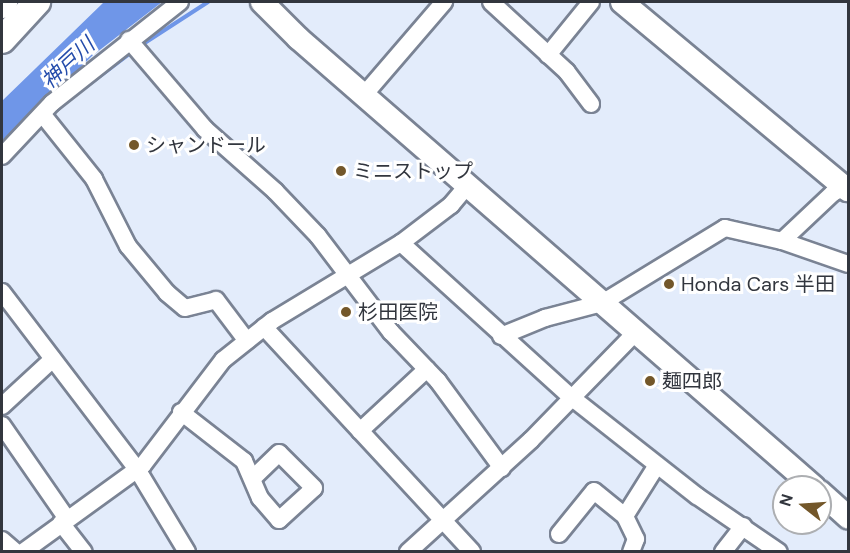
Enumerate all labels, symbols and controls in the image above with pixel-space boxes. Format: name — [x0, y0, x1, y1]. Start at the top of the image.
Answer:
water label: 神戸川 — [36, 32, 100, 94]
place label: シャンドール — [146, 133, 266, 157]
marker: シャンドール — [127, 138, 141, 152]
place label: ミニストップ — [353, 159, 473, 183]
marker: ミニストップ — [334, 164, 348, 178]
place label: Honda Cars 半田 — [681, 272, 835, 296]
marker: Honda Cars 半田 — [662, 277, 676, 291]
place label: 杉田医院 — [358, 300, 438, 324]
marker: 杉田医院 — [339, 305, 353, 319]
place label: 麺四郎 — [662, 369, 722, 393]
marker: 麺四郎 — [643, 374, 657, 388]
north arrow — [772, 475, 832, 535]
text: N — [774, 492, 798, 509]

